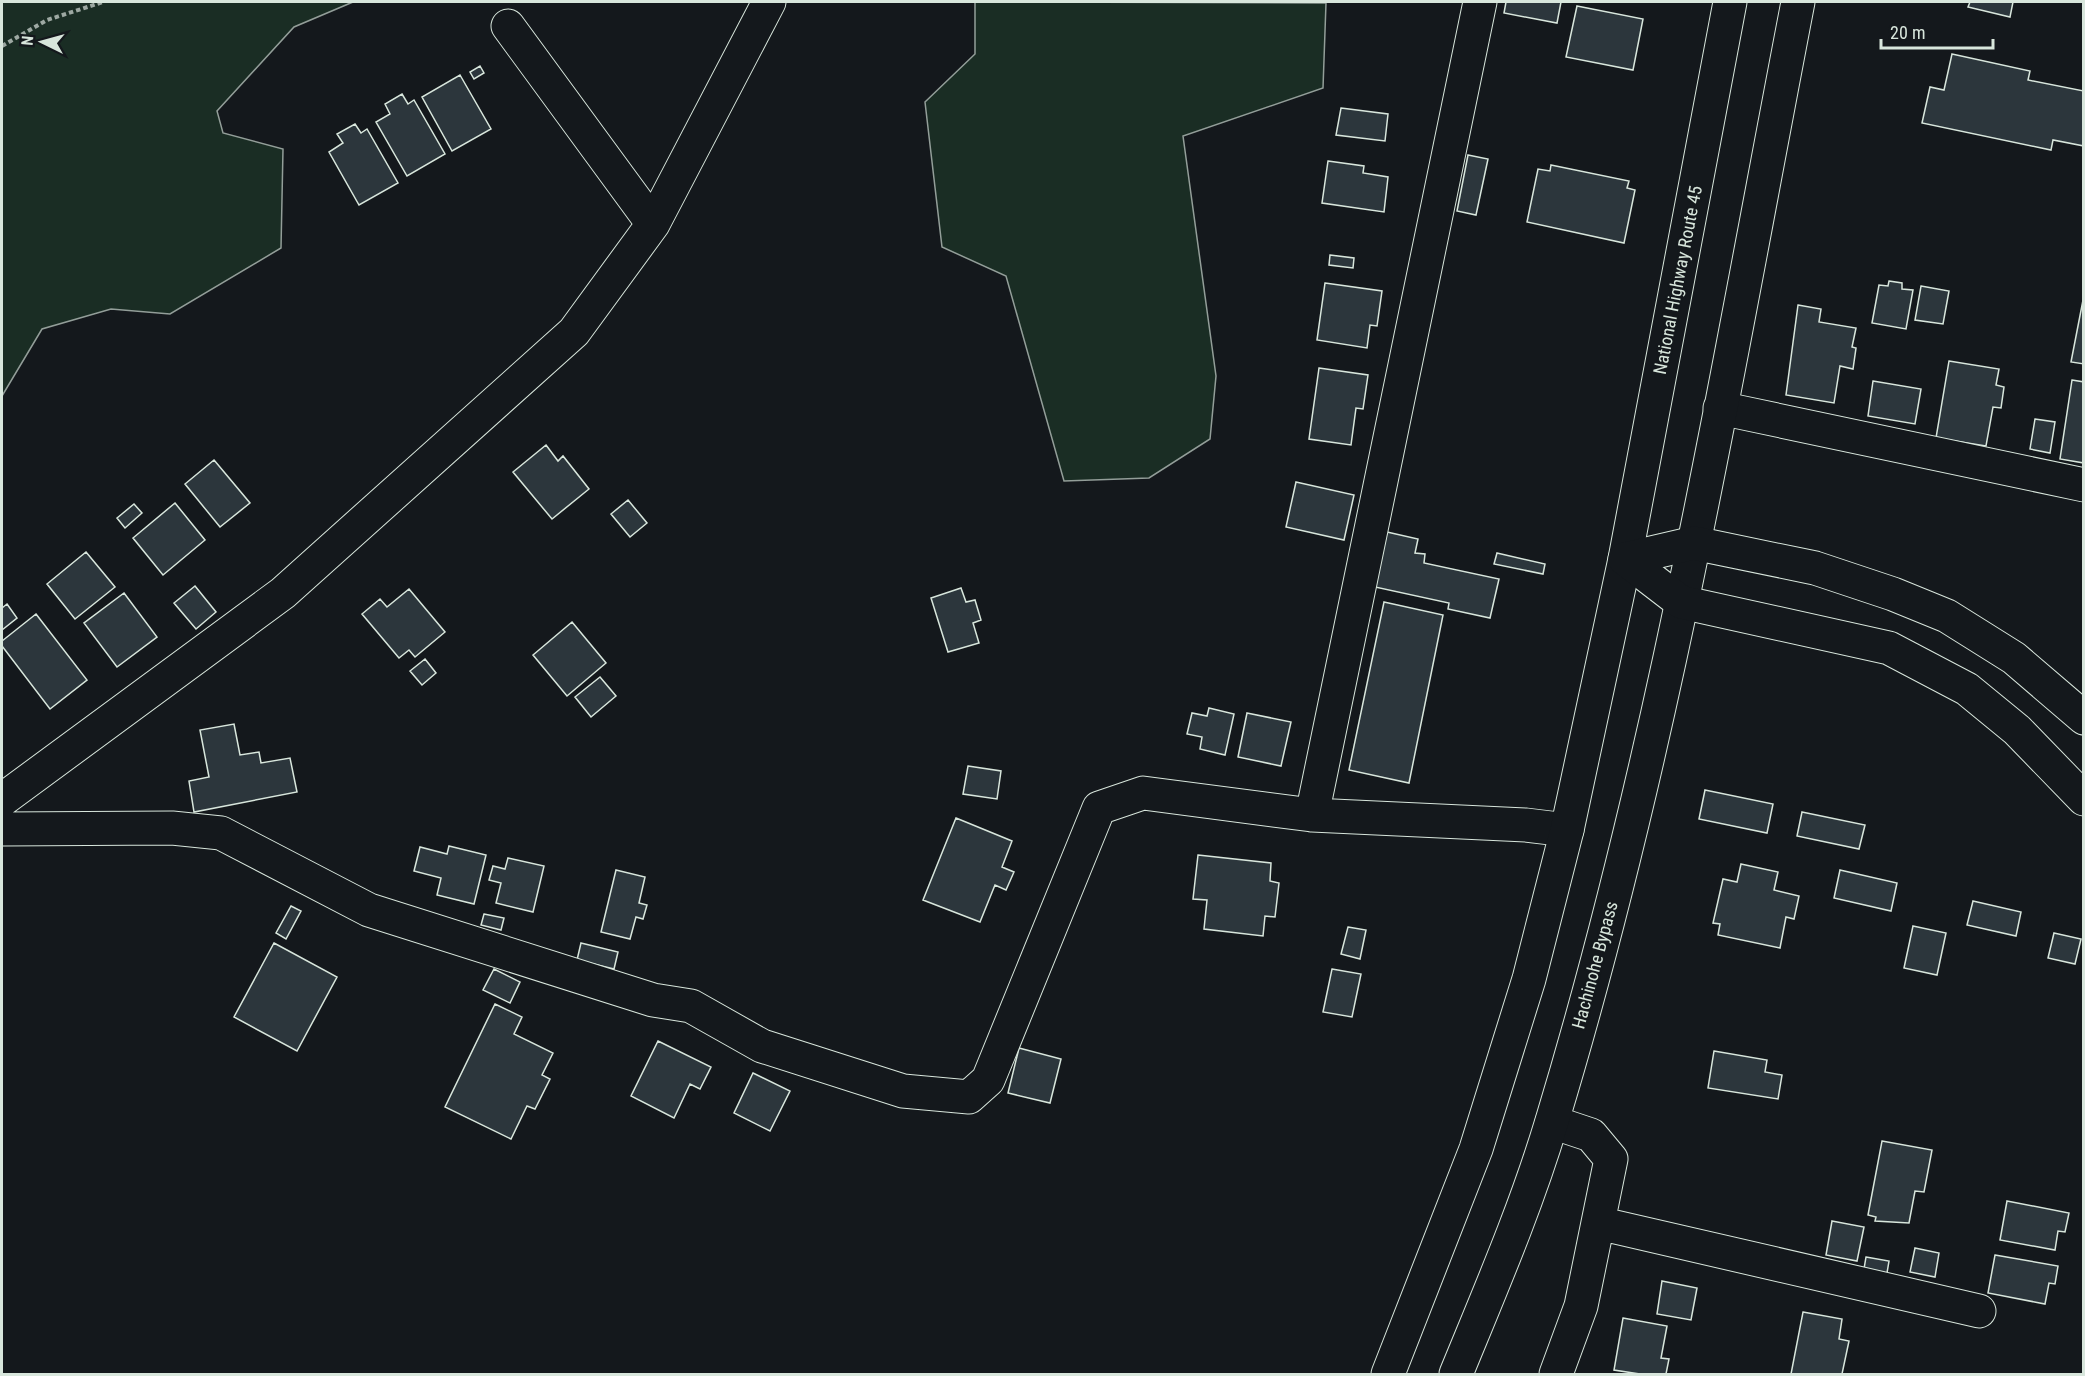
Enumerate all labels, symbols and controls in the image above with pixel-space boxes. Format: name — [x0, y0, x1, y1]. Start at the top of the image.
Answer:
north arrow — [12, 12, 72, 72]
scale bar — [1881, 12, 1994, 50]
text: 20 m — [1890, 22, 1925, 43]
text: N — [18, 35, 37, 46]
street label: National Highway Route 45 — [1649, 184, 1706, 376]
street label: Hachinohe Bypass — [1567, 899, 1622, 1031]

